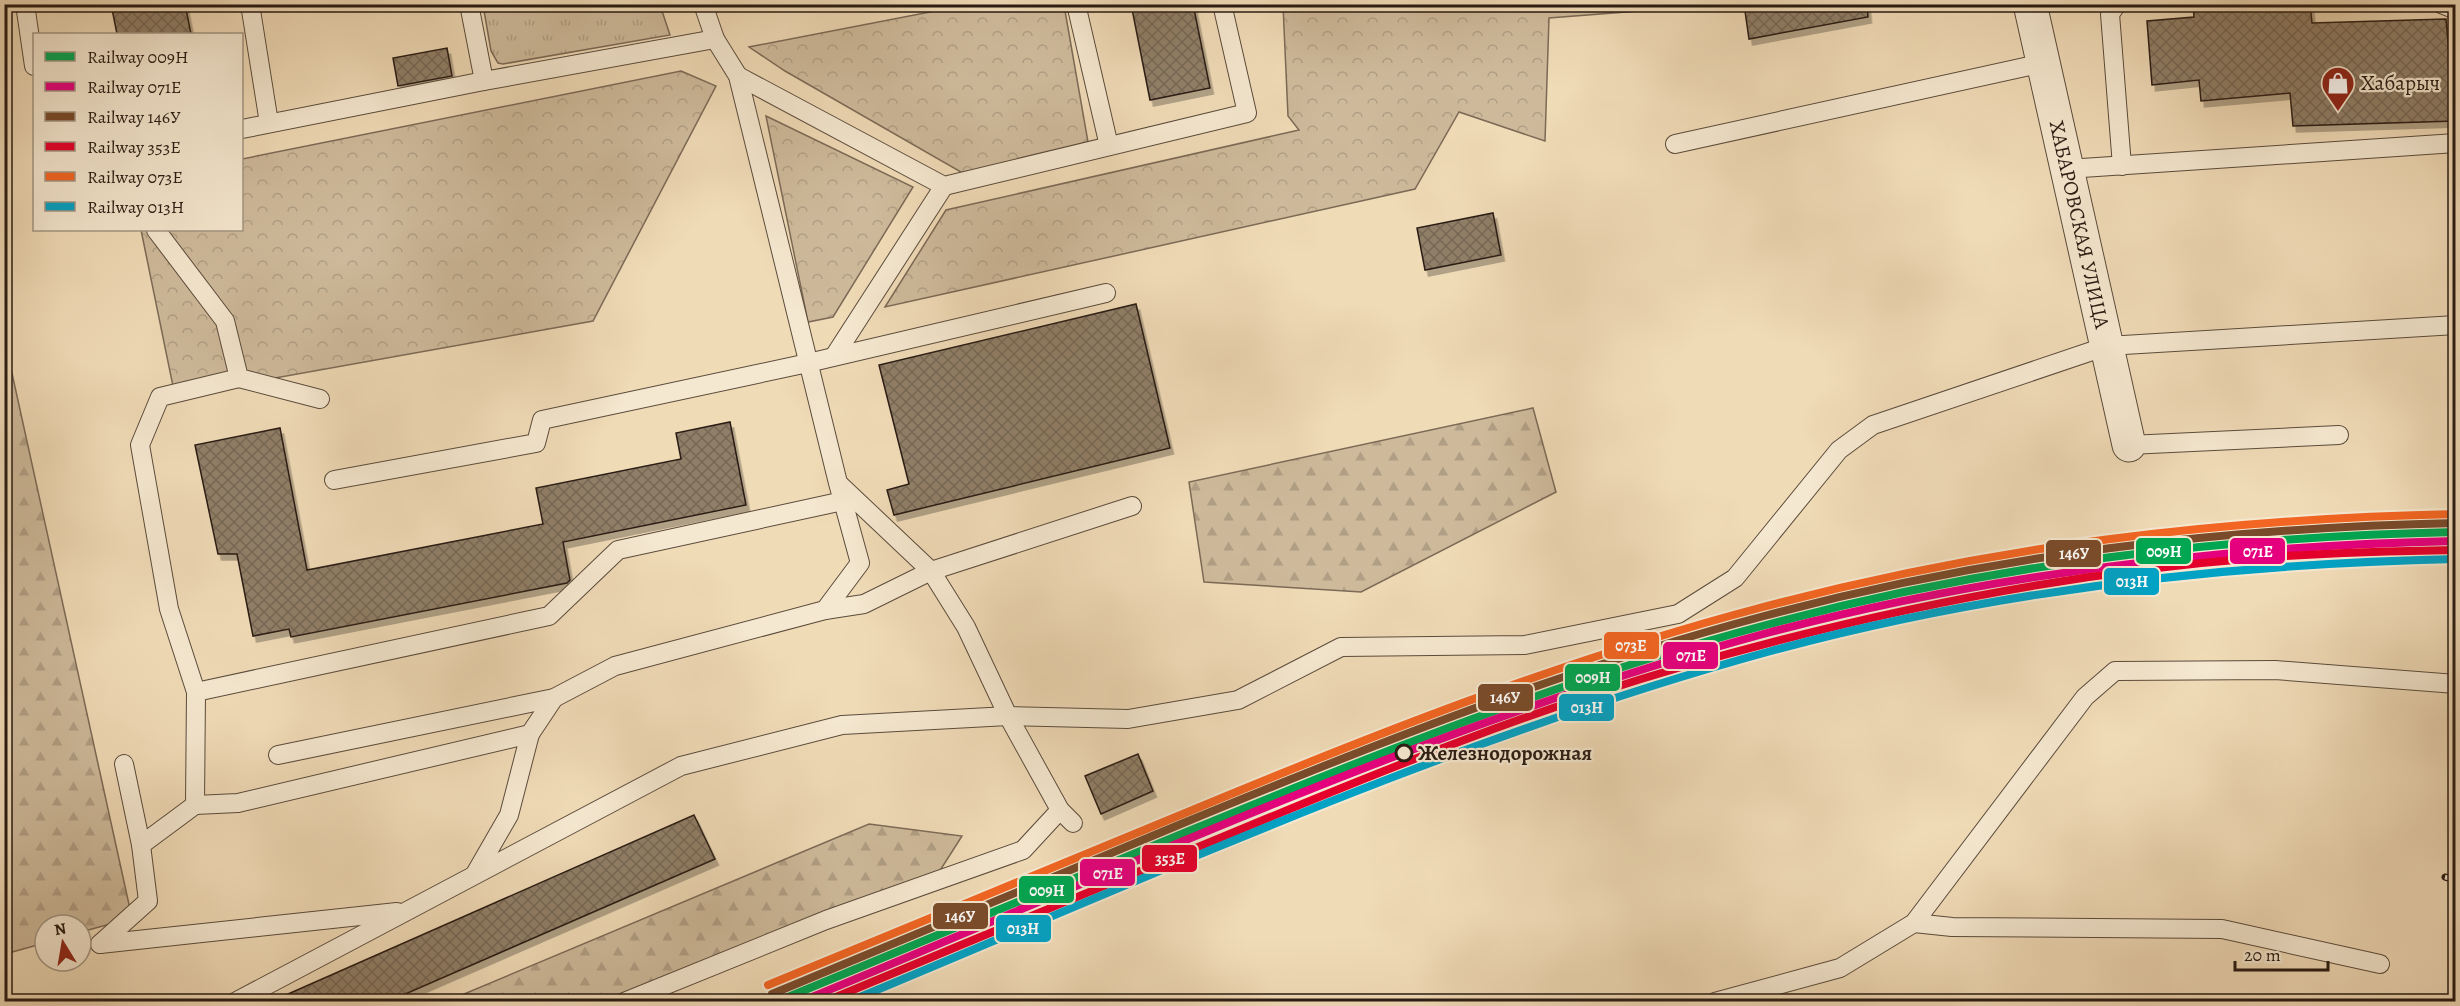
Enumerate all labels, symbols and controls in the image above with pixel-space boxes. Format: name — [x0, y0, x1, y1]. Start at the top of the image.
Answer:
legend — [33, 33, 243, 231]
text: Railway 009Н — [87, 45, 188, 69]
shop icon: Хабарыч — [2320, 65, 2356, 112]
place label: Хабарыч — [2361, 69, 2440, 97]
text: Railway 071Е — [87, 75, 181, 99]
text: Railway 146У — [87, 105, 181, 129]
street label: ХАБАРОВСКАЯ УЛИЦА — [2043, 118, 2117, 332]
text: Railway 353Е — [87, 135, 181, 159]
text: Railway 073Е — [87, 165, 183, 189]
text: Railway 013Н — [87, 195, 184, 219]
line badge: 009Н — [2135, 537, 2192, 565]
line badge: 071Е — [2229, 537, 2286, 565]
line badge: 146У — [2045, 539, 2102, 568]
text: 009Н — [2146, 541, 2182, 563]
text: 071Е — [2243, 541, 2273, 563]
text: 146У — [2059, 543, 2090, 565]
line badge: 013Н — [2103, 567, 2160, 596]
text: 013Н — [2116, 571, 2148, 593]
line badge: 073Е — [1603, 631, 1660, 660]
text: 073Е — [1615, 635, 1647, 657]
line badge: 071Е — [1662, 641, 1719, 670]
text: 071Е — [1676, 645, 1706, 667]
line badge: 009Н — [1564, 663, 1621, 692]
text: 009Н — [1575, 667, 1611, 689]
line badge: 146У — [1477, 683, 1534, 712]
text: 146У — [1490, 687, 1521, 709]
line badge: 013Н — [1558, 693, 1615, 722]
text: 013Н — [1571, 697, 1603, 719]
place label: Железнодорожная — [1418, 739, 1592, 767]
marker: Железнодорожная — [1395, 744, 1413, 762]
line badge: 353Е — [1141, 844, 1198, 873]
text: 353Е — [1155, 848, 1185, 870]
line badge: 071Е — [1079, 858, 1136, 887]
text: 071Е — [1093, 863, 1123, 885]
line badge: 009Н — [1018, 875, 1075, 904]
text: 009Н — [1029, 880, 1065, 902]
line badge: 146У — [932, 902, 989, 930]
text: 146У — [945, 906, 976, 928]
north arrow — [33, 913, 93, 973]
line badge: 013Н — [995, 914, 1052, 943]
text: N — [53, 917, 68, 941]
text: 013Н — [1007, 918, 1039, 940]
scale bar — [2235, 934, 2328, 972]
text: 20 m — [2244, 943, 2281, 967]

